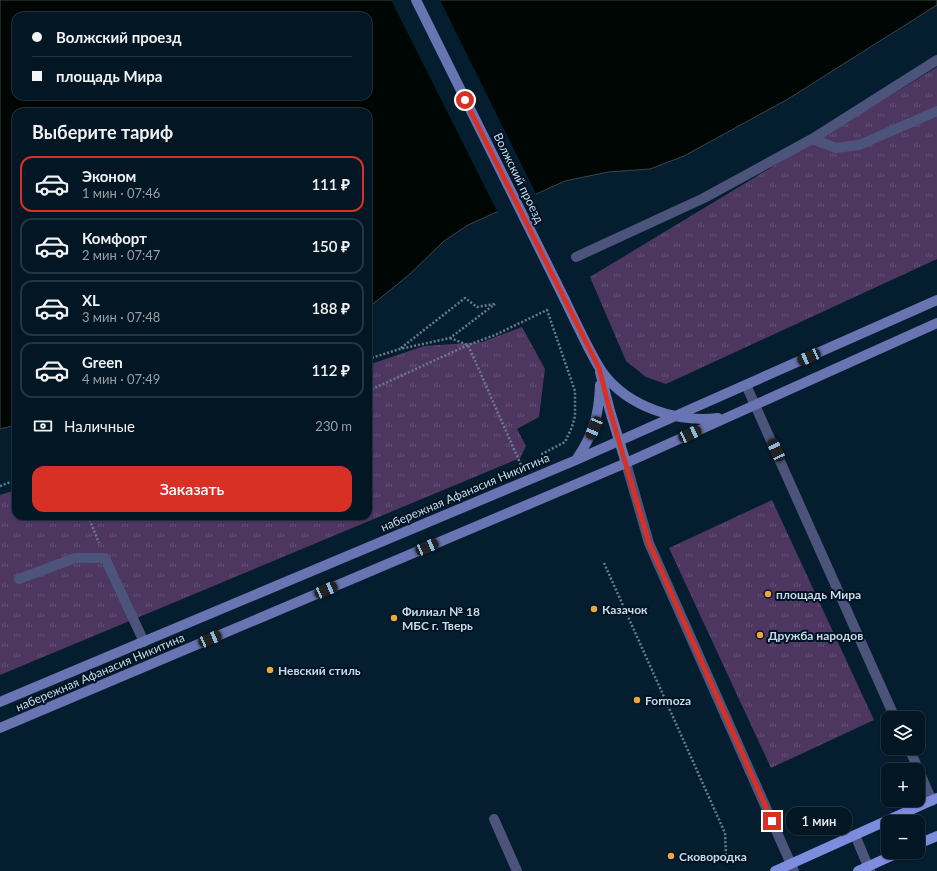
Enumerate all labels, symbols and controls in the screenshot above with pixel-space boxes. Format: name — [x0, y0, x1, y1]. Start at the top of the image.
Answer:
text: Волжский проезд — [56, 28, 182, 46]
text: площадь Мира — [56, 67, 162, 85]
route start — [456, 91, 474, 109]
text: Выберите тариф — [32, 121, 173, 143]
street label: Волжский проезд — [491, 130, 548, 226]
icon: car — [34, 166, 70, 202]
text: Эконом — [82, 167, 136, 185]
text: 111 ₽ — [311, 175, 350, 193]
text: 1 мин · 07:46 — [82, 185, 160, 201]
icon: car — [34, 228, 70, 264]
text: Комфорт — [82, 229, 147, 247]
text: 150 ₽ — [311, 237, 350, 255]
text: 2 мин · 07:47 — [82, 247, 160, 263]
icon: car — [34, 290, 70, 326]
text: XL — [82, 291, 100, 309]
text: 188 ₽ — [311, 299, 350, 317]
text: 3 мин · 07:48 — [82, 309, 160, 325]
car — [796, 347, 822, 367]
icon: car — [34, 352, 70, 388]
text: Green — [82, 353, 123, 371]
text: 112 ₽ — [311, 361, 350, 379]
text: 4 мин · 07:49 — [82, 371, 160, 387]
icon: cash — [32, 415, 54, 437]
car — [584, 415, 604, 441]
text: Наличные — [64, 417, 135, 435]
text: 230 m — [315, 418, 352, 434]
car — [677, 423, 703, 445]
car — [765, 437, 787, 463]
street label: набережная Афанасия Никитина — [378, 450, 552, 534]
button: Заказать — [32, 466, 352, 512]
car — [414, 537, 440, 557]
car — [313, 580, 339, 600]
place label: площадь Мира — [776, 587, 861, 602]
marker: площадь Мира — [763, 589, 773, 599]
place label: Казачок — [602, 602, 648, 617]
place label: Филиал № 18 МБС г. Тверь — [402, 604, 480, 633]
marker: Казачок — [589, 604, 599, 614]
marker: Филиал № 18 МБС г. Тверь — [389, 613, 399, 623]
place label: Дружба народов — [768, 628, 863, 643]
car — [197, 629, 223, 649]
street label: набережная Афанасия Никитина — [13, 630, 187, 714]
marker: Дружба народов — [755, 630, 765, 640]
place label: Невский стиль — [278, 663, 361, 678]
marker: Невский стиль — [265, 665, 275, 675]
place label: Formoza — [645, 693, 691, 708]
marker: Formoza — [632, 695, 642, 705]
map controls — [881, 711, 925, 859]
button: layers — [881, 711, 925, 755]
button: + — [881, 763, 925, 807]
callout: 1 мин — [786, 807, 852, 835]
route end — [763, 812, 781, 830]
text: 1 мин — [802, 813, 836, 829]
button: − — [881, 815, 925, 859]
place label: Сковородка — [679, 849, 747, 864]
marker: Сковородка — [666, 851, 676, 861]

